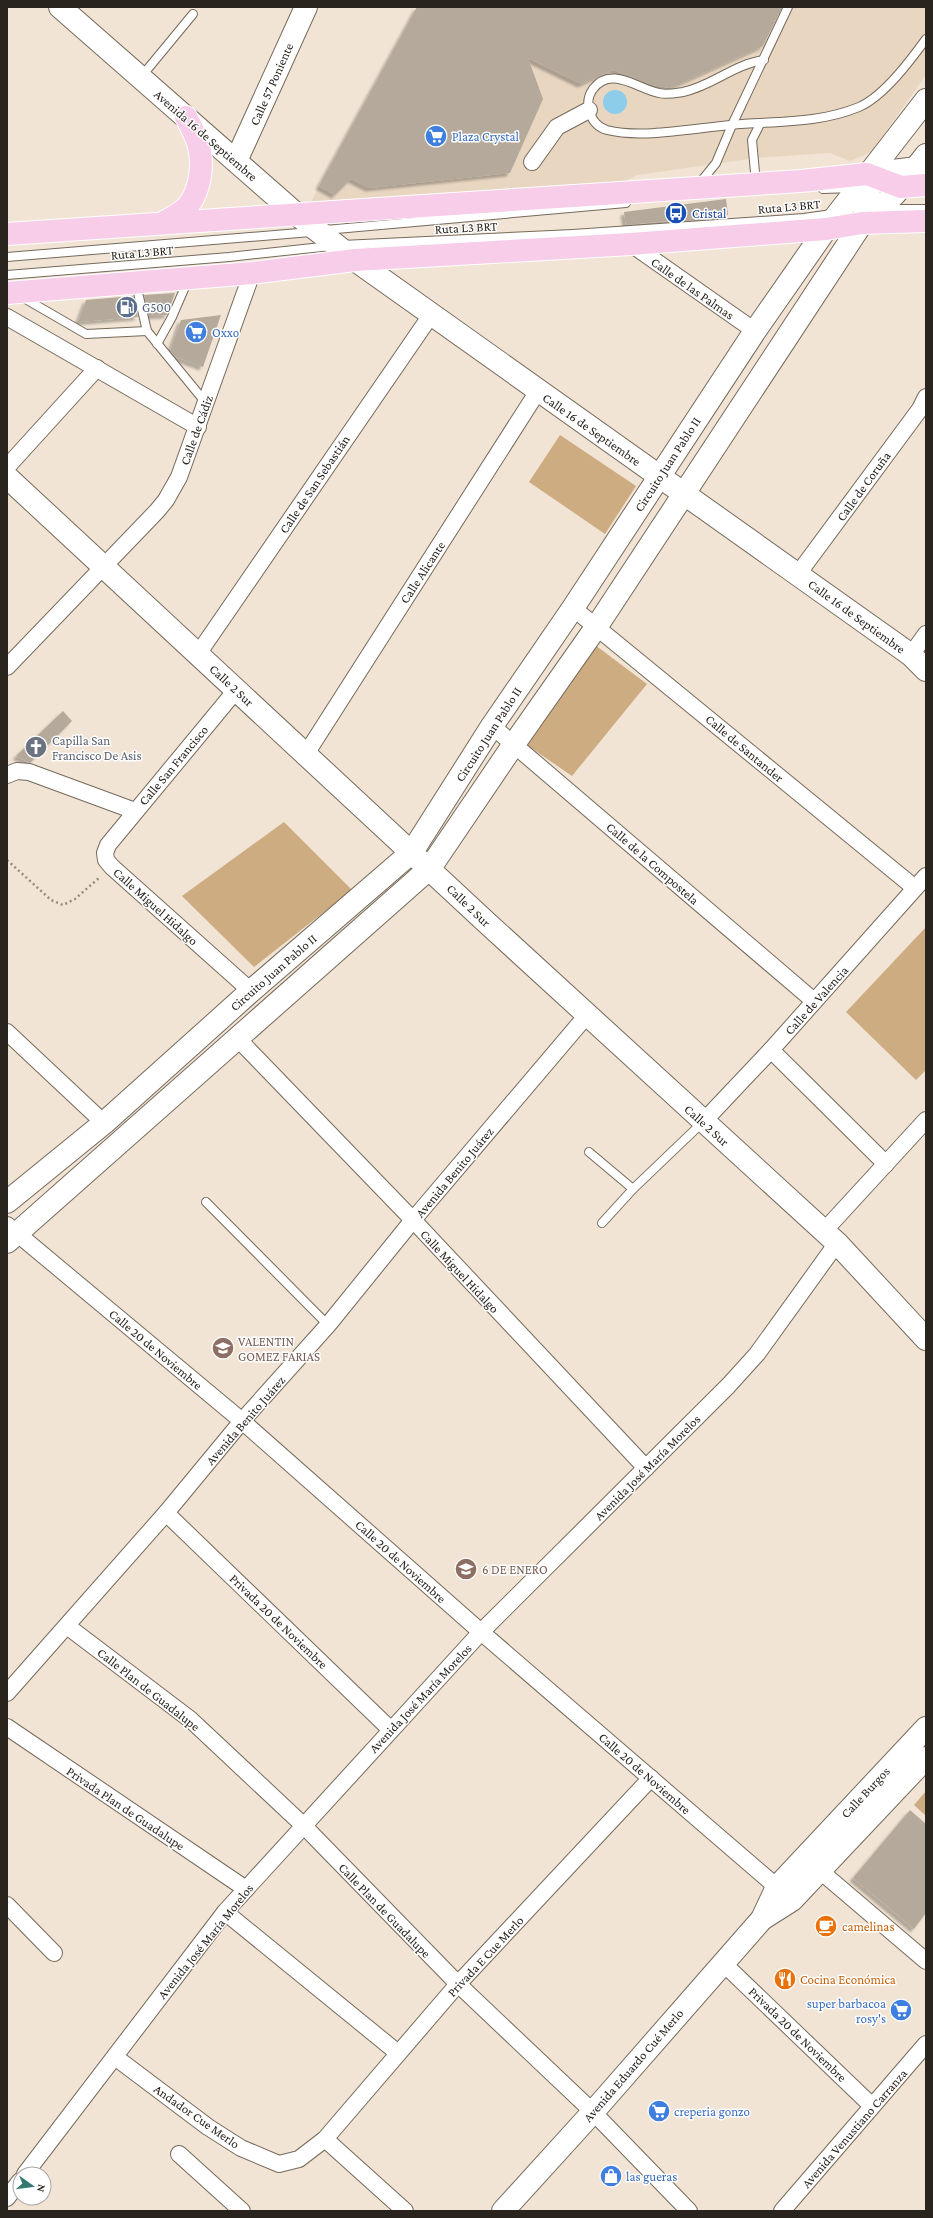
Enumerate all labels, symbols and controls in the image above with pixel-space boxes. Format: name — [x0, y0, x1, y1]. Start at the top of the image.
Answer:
street label: Calle 57 Poniente — [247, 40, 296, 128]
street label: Avenida 16 de Septiembre — [151, 86, 261, 185]
supermarket icon: Plaza Crystal — [423, 123, 449, 149]
place label: Plaza Crystal — [452, 129, 520, 144]
street label: Ruta L3 BRT — [757, 196, 821, 217]
bus stop icon: Cristal — [663, 200, 689, 226]
place label: Cristal — [692, 206, 727, 221]
street label: Ruta L3 BRT — [434, 218, 498, 237]
street label: Ruta L3 BRT — [110, 242, 174, 263]
street label: Calle de las Palmas — [648, 254, 737, 323]
fuel station icon: G500 — [114, 294, 140, 320]
place label: G500 — [142, 300, 171, 315]
supermarket icon: Oxxo — [183, 319, 209, 345]
place label: Oxxo — [212, 325, 239, 340]
street label: Calle 16 de Septiembre — [540, 390, 644, 469]
street label: Calle de Cádiz — [177, 393, 216, 467]
street label: Circuito Juan Pablo II — [631, 414, 704, 514]
street label: Calle de San Sebastián — [276, 432, 353, 536]
street label: Calle de Coruña — [833, 449, 894, 524]
street label: Calle Alicante — [397, 538, 448, 606]
street label: Calle 16 de Septiembre — [805, 576, 908, 657]
street label: Calle 2 Sur — [206, 661, 257, 710]
street label: Circuito Juan Pablo II — [452, 684, 525, 784]
street label: Calle de Santander — [703, 711, 787, 786]
street label: Calle San Francisco — [136, 722, 211, 808]
place label: Capilla San Francisco De Asis — [52, 733, 142, 763]
church icon: Capilla San Francisco De Asis — [23, 734, 49, 760]
street label: Calle de la Compostela — [603, 819, 702, 908]
street label: Calle Miguel Hidalgo — [110, 865, 201, 948]
street label: Calle 2 Sur — [444, 881, 494, 930]
street label: Circuito Juan Pablo II — [227, 931, 320, 1014]
street label: Calle de Valencia — [782, 963, 851, 1038]
street label: Calle 2 Sur — [681, 1101, 732, 1150]
street label: Avenida Benito Juárez — [412, 1124, 497, 1220]
street label: Calle Miguel Hidalgo — [417, 1227, 502, 1316]
street label: Calle 20 de Noviembre — [106, 1306, 205, 1393]
place label: VALENTIN GOMEZ FARIAS — [238, 1334, 320, 1364]
school or university icon: VALENTIN GOMEZ FARIAS — [210, 1335, 236, 1361]
street label: Avenida Benito Juárez — [203, 1372, 288, 1468]
street label: Avenida José María Morelos — [591, 1411, 703, 1523]
street label: Calle 20 de Noviembre — [352, 1517, 449, 1606]
school or university icon: 6 DE ENERO — [453, 1556, 479, 1582]
place label: 6 DE ENERO — [482, 1562, 548, 1577]
street label: Privada 20 de Noviembre — [227, 1571, 331, 1672]
street label: Avenida José María Morelos — [366, 1641, 475, 1756]
street label: Calle Plan de Guadalupe — [95, 1645, 203, 1734]
street label: Calle 20 de Noviembre — [596, 1729, 694, 1818]
street label: Privada Plan de Guadalupe — [64, 1763, 188, 1854]
street label: Calle Burgos — [838, 1764, 893, 1821]
street label: Calle Plan de Guadalupe — [336, 1860, 434, 1961]
street label: Avenida José María Morelos — [154, 1881, 256, 2002]
street label: Privada E Cue Merlo — [444, 1913, 527, 2000]
cafe icon: camelinas — [813, 1913, 839, 1939]
place label: camelinas — [842, 1919, 895, 1934]
restaurant icon: Cocina Económica — [772, 1966, 798, 1992]
place label: Cocina Económica — [800, 1972, 896, 1987]
street label: Privada 20 de Noviembre — [746, 1984, 850, 2085]
place label: super barbacoa rosy's — [807, 1996, 886, 2026]
supermarket icon: super barbacoa rosy's — [888, 1997, 914, 2023]
street label: Avenida Eduardo Cué Merlo — [580, 2006, 687, 2125]
street label: Avenida Venustiano Carranza — [799, 2066, 910, 2191]
street label: Andador Cue Merlo — [151, 2081, 242, 2152]
supermarket icon: creperia gonzo — [646, 2098, 672, 2124]
place label: creperia gonzo — [674, 2104, 750, 2119]
shop icon: las gueras — [598, 2163, 624, 2189]
north arrow — [12, 2166, 52, 2206]
place label: las gueras — [626, 2169, 677, 2184]
text: N — [35, 2183, 48, 2194]

